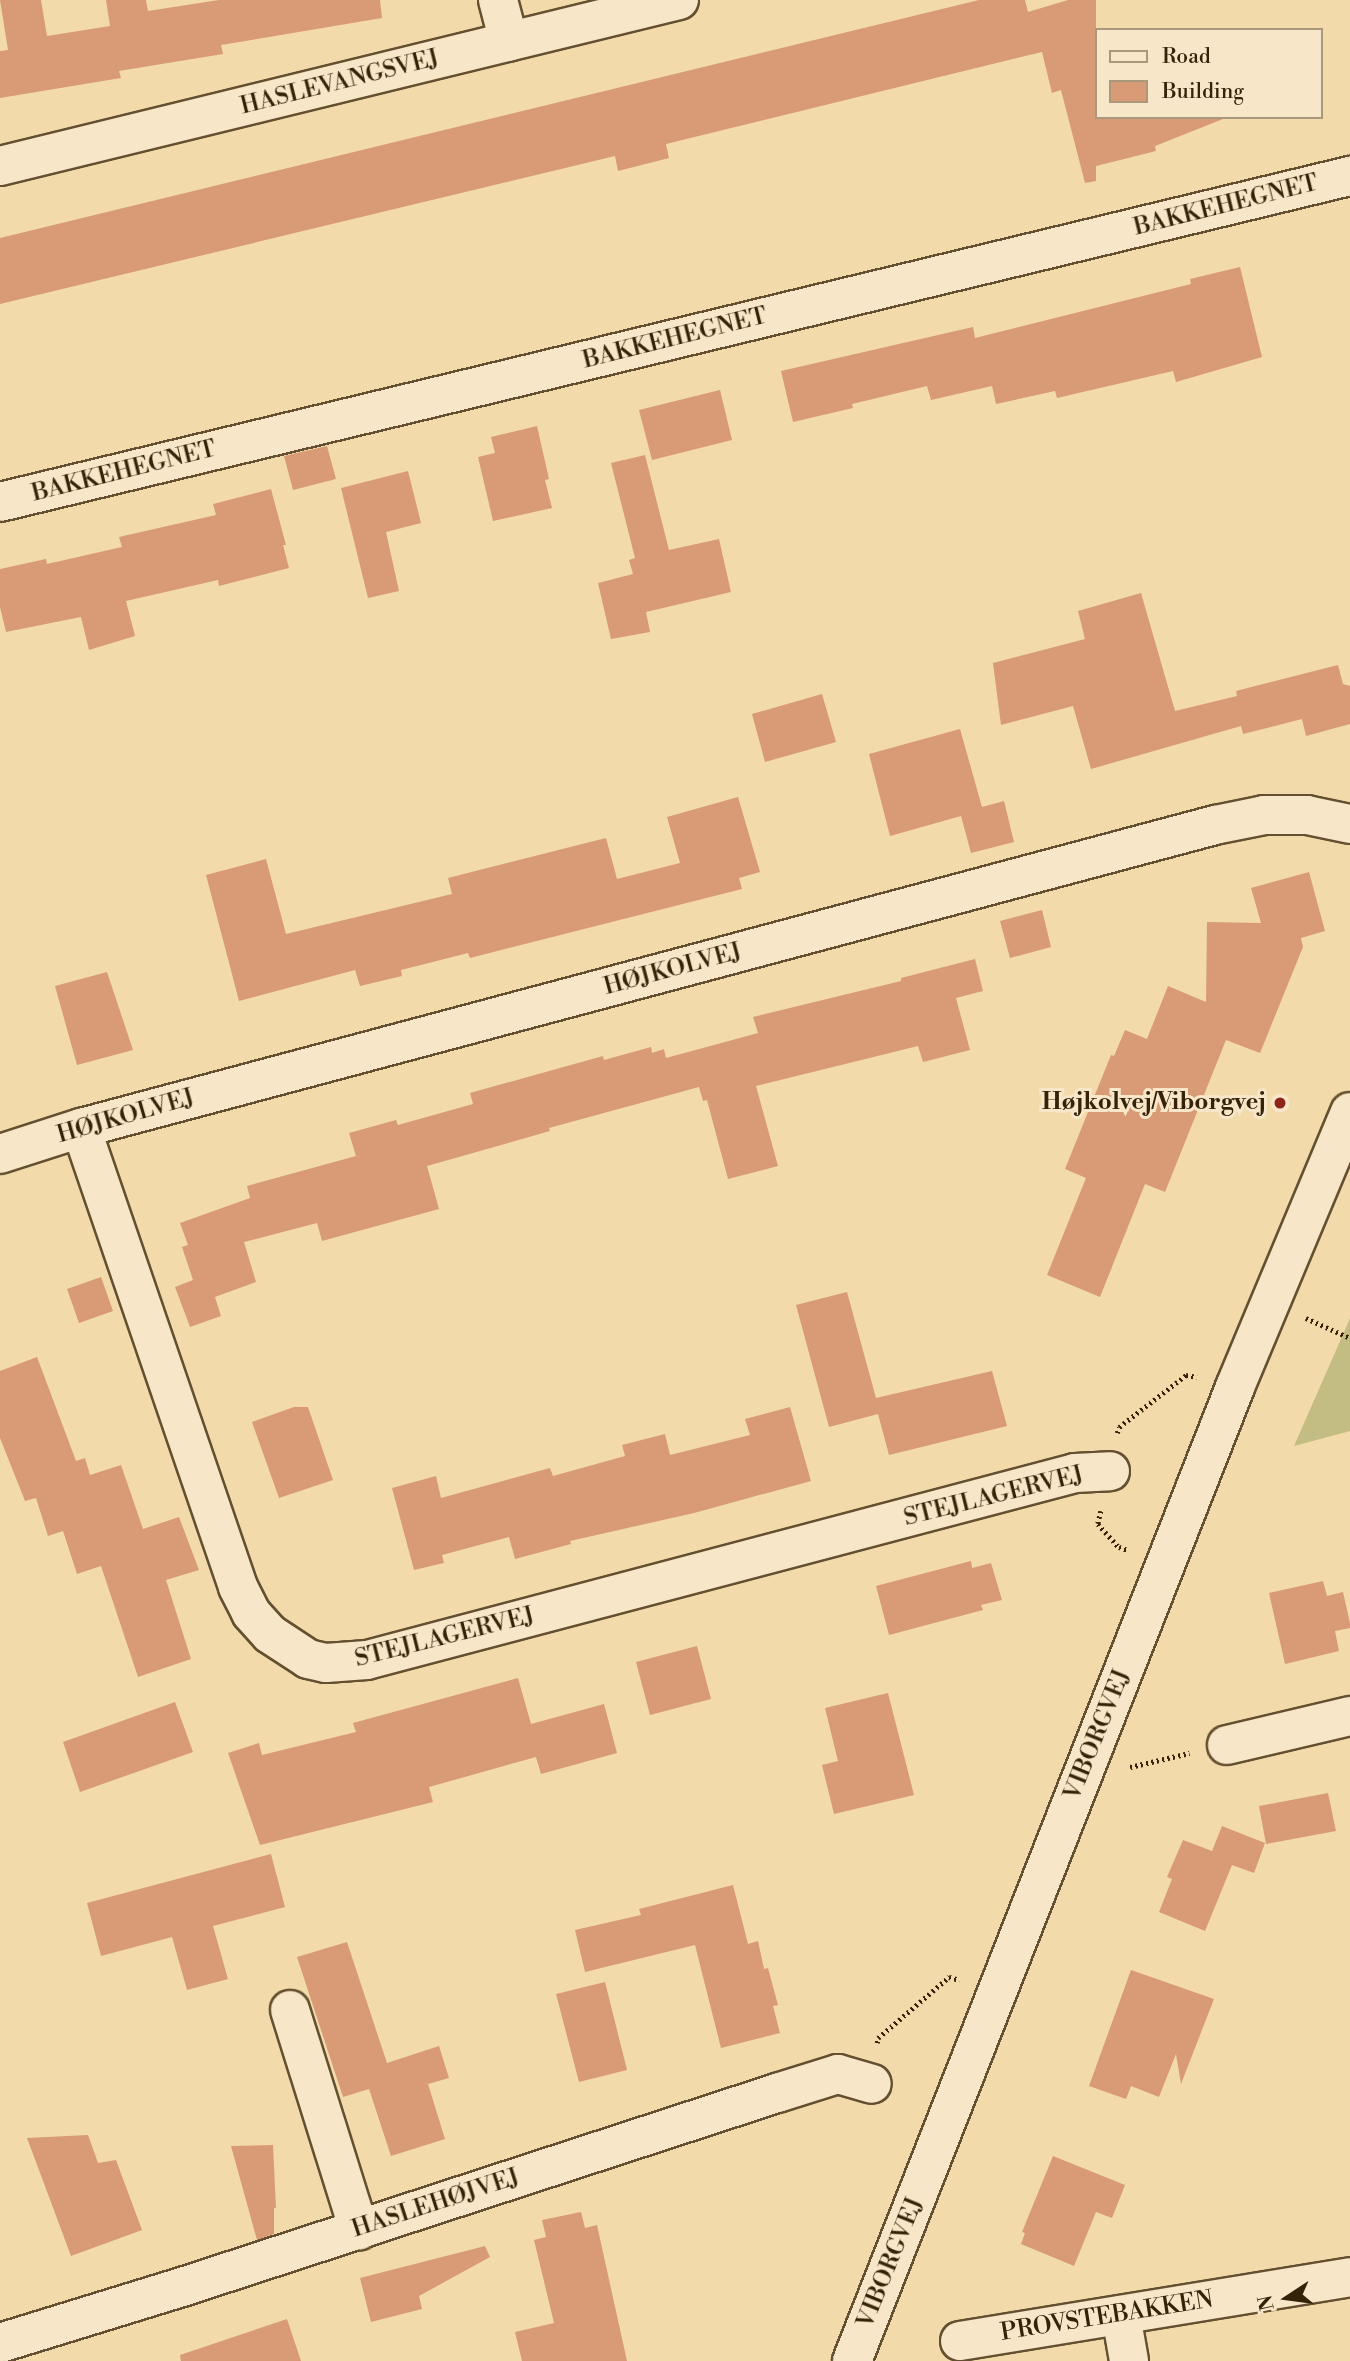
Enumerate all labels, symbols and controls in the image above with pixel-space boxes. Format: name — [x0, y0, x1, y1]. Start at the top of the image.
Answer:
legend — [1094, 28, 1322, 119]
street label: HASLEVANGSVEJ — [237, 44, 443, 122]
text: Road — [1162, 44, 1211, 70]
text: Building — [1162, 79, 1244, 105]
street label: BAKKEHEGNET — [1131, 169, 1321, 243]
street label: BAKKEHEGNET — [580, 302, 770, 376]
street label: BAKKEHEGNET — [29, 435, 219, 509]
street label: HØJKOLVEJ — [601, 938, 745, 1002]
street label: HØJKOLVEJ — [54, 1084, 198, 1150]
place label: Højkolvej/Viborgvej — [1042, 1089, 1266, 1117]
marker: Højkolvej/Viborgvej — [1272, 1095, 1288, 1111]
street label: STEJLAGERVEJ — [901, 1461, 1087, 1533]
street label: STEJLAGERVEJ — [352, 1602, 538, 1674]
street label: VIBORGVEJ — [1059, 1665, 1137, 1805]
street label: HASLEHØJVEJ — [348, 2163, 524, 2245]
street label: VIBORGVEJ — [852, 2193, 930, 2333]
north arrow — [1252, 2263, 1322, 2333]
street label: PROVSTEBAKKEN — [999, 2286, 1215, 2348]
text: N — [1253, 2293, 1280, 2313]

